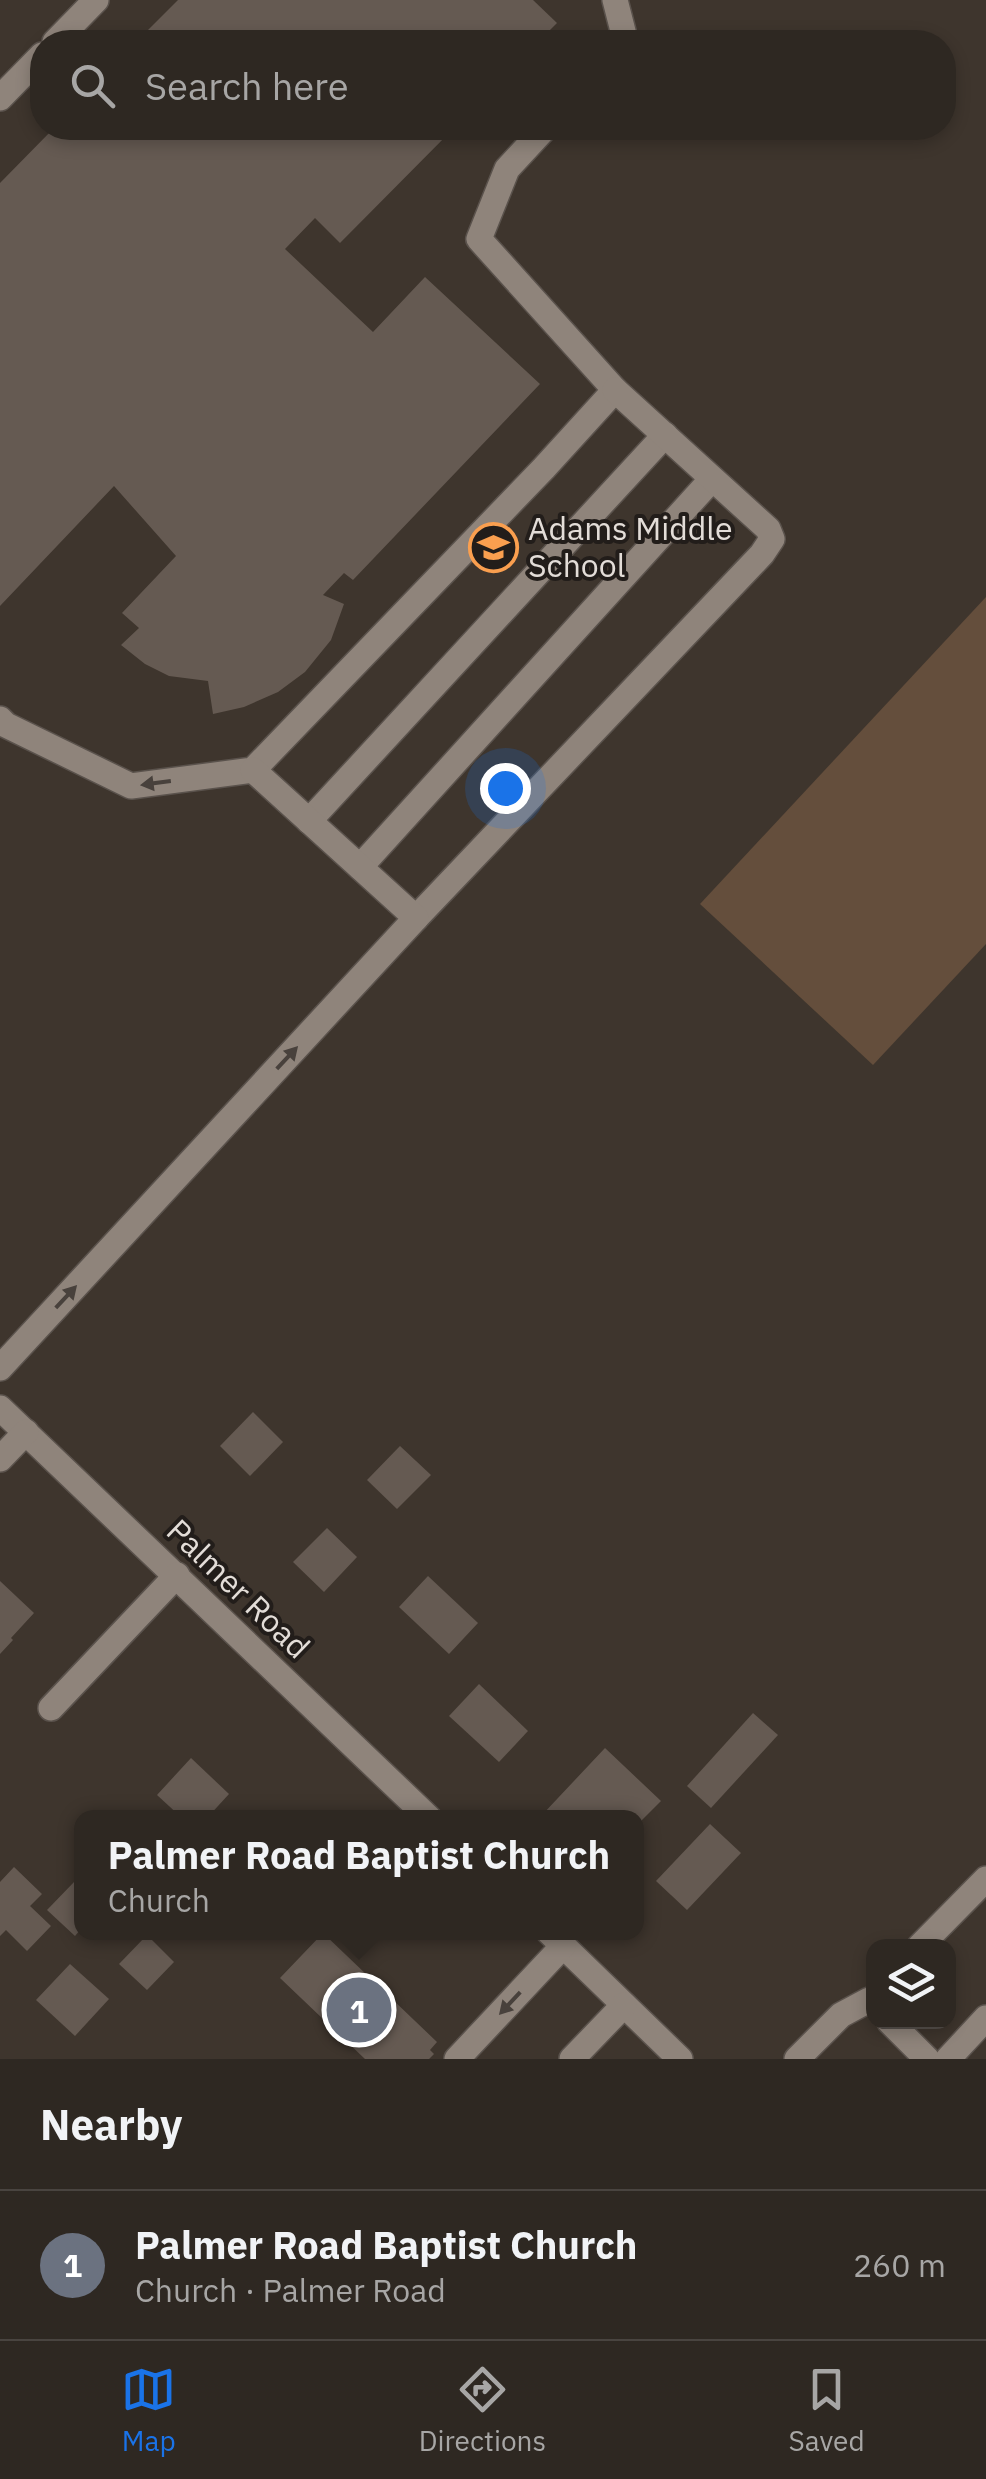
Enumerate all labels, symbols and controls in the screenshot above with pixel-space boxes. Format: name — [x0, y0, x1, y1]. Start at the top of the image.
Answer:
search box — [30, 30, 956, 140]
icon: search — [65, 58, 120, 113]
text: Search here — [145, 61, 349, 110]
place label: Adams Middle School — [528, 507, 733, 586]
school or university icon: Adams Middle School — [467, 521, 519, 573]
your location — [480, 763, 531, 814]
one-way arrow — [140, 775, 172, 791]
one-way arrow — [275, 1046, 298, 1070]
one-way arrow — [54, 1285, 77, 1309]
street label: Palmer Road — [158, 1510, 319, 1667]
popup — [74, 1810, 644, 1940]
text: Palmer Road Baptist Church — [108, 1830, 610, 1879]
text: Church — [108, 1879, 210, 1921]
map controls — [866, 1939, 956, 2029]
button: layers — [866, 1939, 956, 2029]
pin: 1 — [326, 1972, 392, 2048]
one-way arrow — [499, 1990, 522, 2014]
text: Nearby — [40, 2097, 182, 2152]
text: Palmer Road Baptist Church — [135, 2220, 637, 2269]
text: 1 — [63, 2244, 82, 2286]
text: 260 m — [853, 2244, 946, 2286]
text: Church · Palmer Road — [135, 2269, 446, 2311]
tab: Map — [121, 2362, 176, 2459]
tab: Directions — [419, 2362, 546, 2459]
tab: Saved — [789, 2362, 865, 2459]

